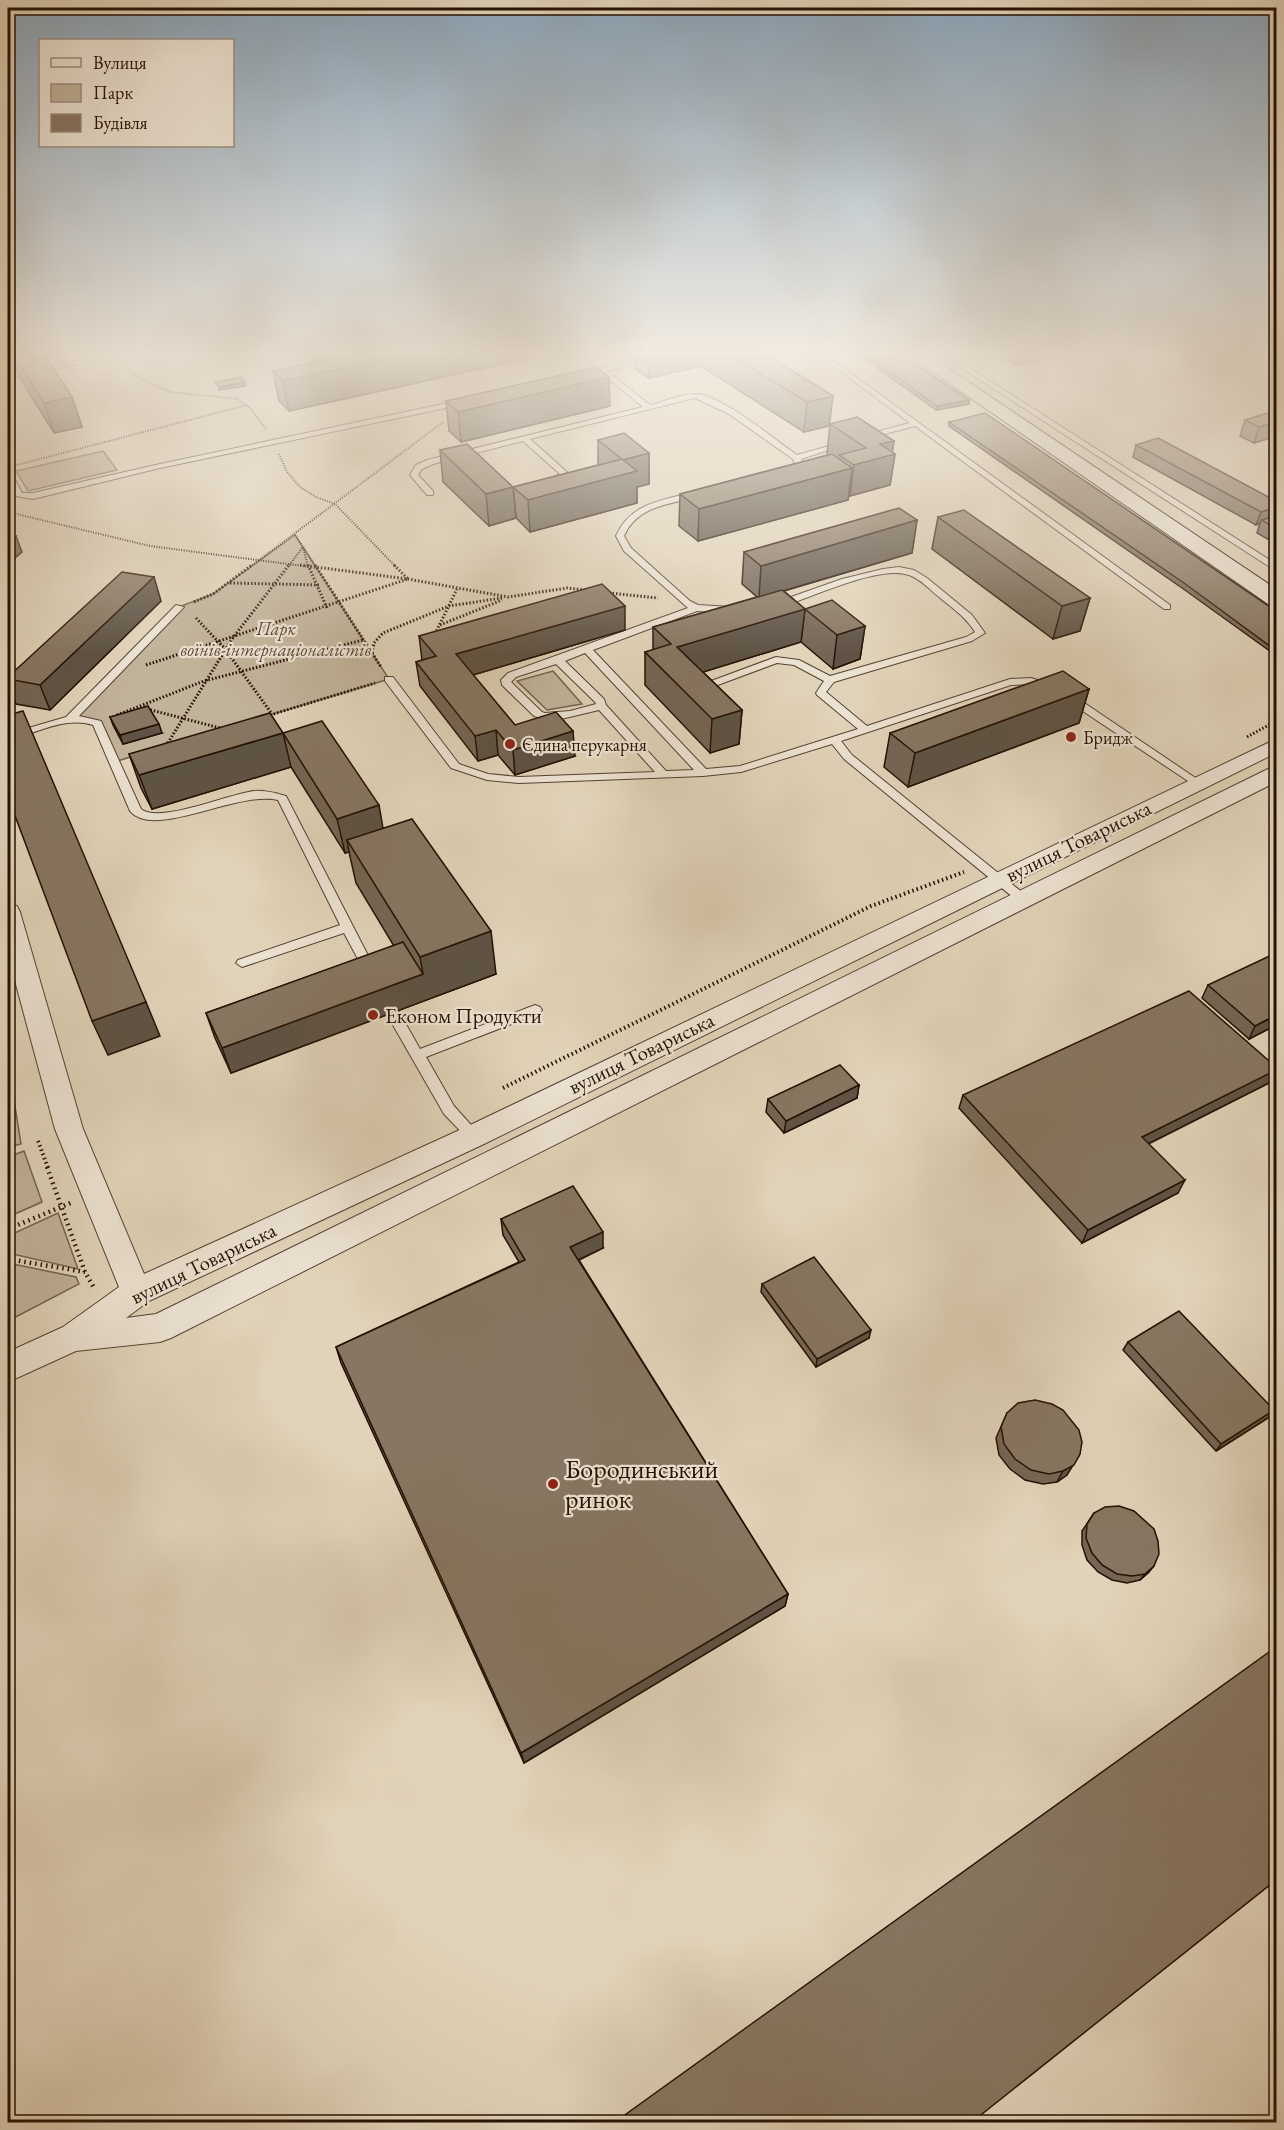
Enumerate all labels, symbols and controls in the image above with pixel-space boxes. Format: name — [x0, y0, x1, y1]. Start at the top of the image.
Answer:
legend — [39, 39, 234, 147]
text: Вулиця — [93, 51, 146, 74]
text: Парк — [93, 81, 133, 104]
text: Будівля — [93, 111, 148, 134]
park label: Парк воїнів-інтернаціоналістів — [180, 617, 372, 662]
place label: Бридж — [1083, 726, 1134, 749]
marker: Бридж — [1064, 730, 1078, 744]
place label: Єдина перукарня — [522, 733, 647, 756]
marker: Єдина перукарня — [503, 737, 517, 751]
street label: вулиця Товариська — [1001, 794, 1156, 888]
place label: Економ Продукти — [385, 1002, 542, 1029]
street label: вулиця Товариська — [564, 1006, 719, 1100]
marker: Економ Продукти — [366, 1008, 380, 1022]
street label: вулиця Товариська — [126, 1216, 281, 1310]
place label: Бородинський ринок — [565, 1452, 718, 1516]
marker: Бородинський ринок — [546, 1477, 560, 1491]

